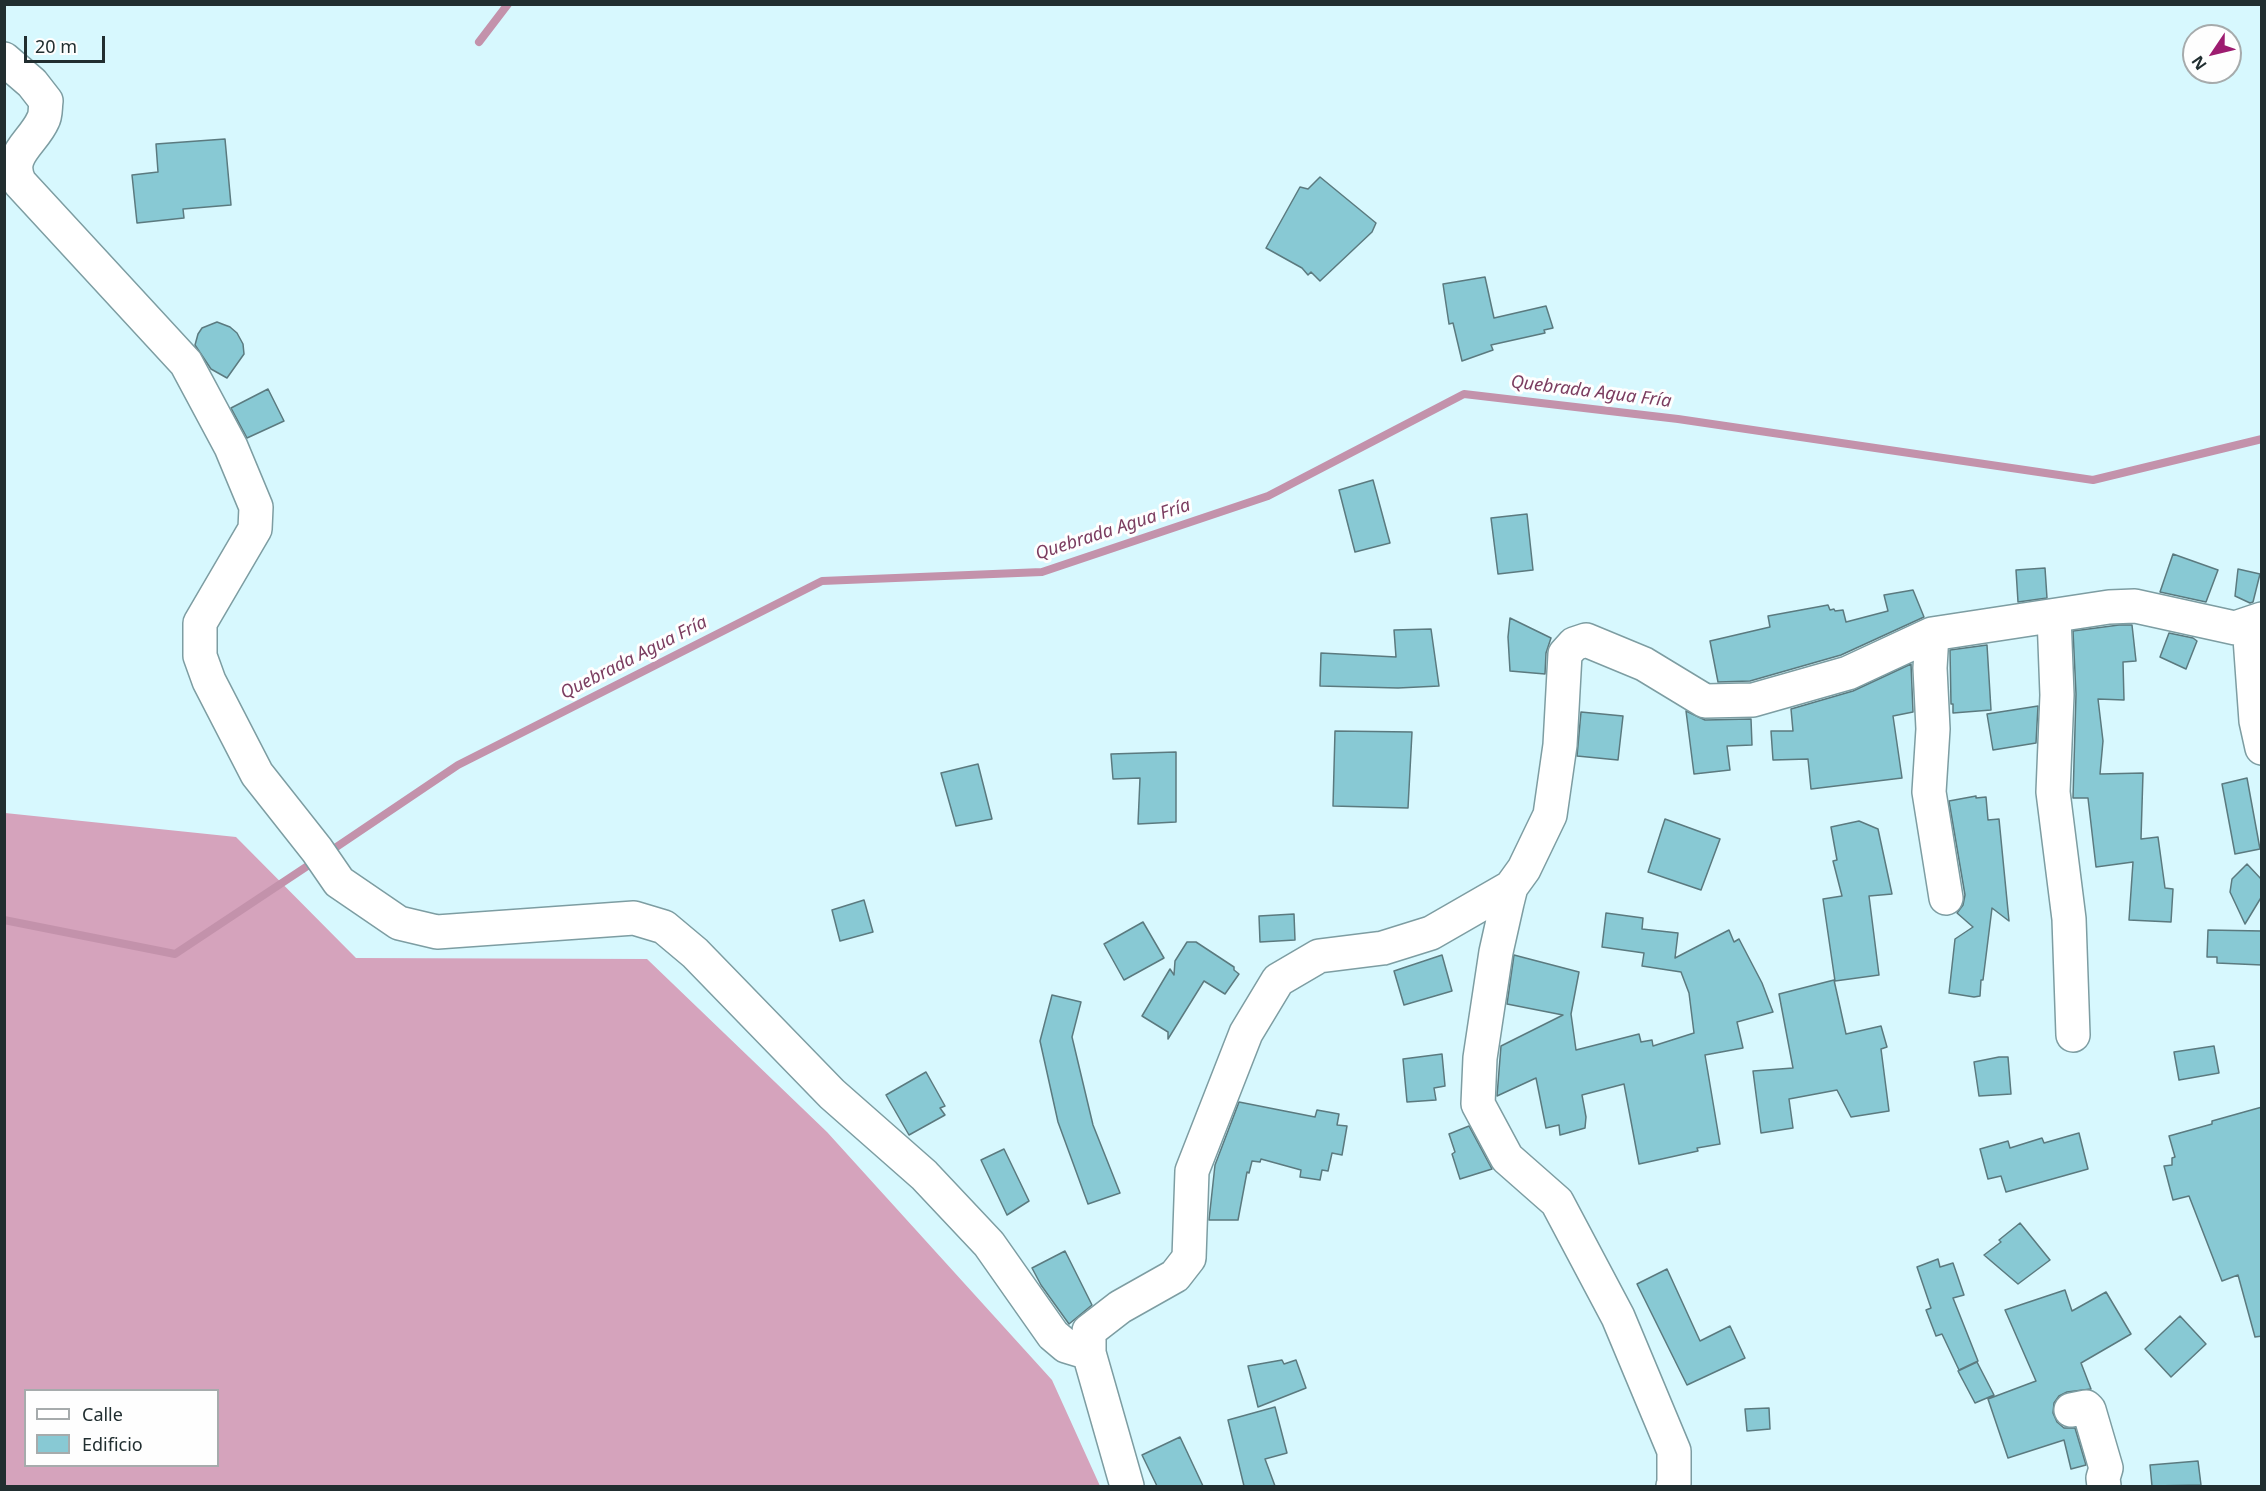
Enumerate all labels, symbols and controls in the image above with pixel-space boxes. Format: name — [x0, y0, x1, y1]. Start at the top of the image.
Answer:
scale bar — [27, 24, 108, 62]
north arrow — [2182, 24, 2242, 84]
text: 20 m — [35, 34, 77, 58]
text: N — [2186, 52, 2212, 75]
water label: Quebrada Agua Fría — [1509, 371, 1673, 413]
water label: Quebrada Agua Fría — [1033, 495, 1193, 565]
water label: Quebrada Agua Fría — [557, 612, 711, 704]
legend — [24, 1389, 219, 1467]
text: Calle — [82, 1402, 123, 1426]
text: Edificio — [82, 1432, 143, 1456]

